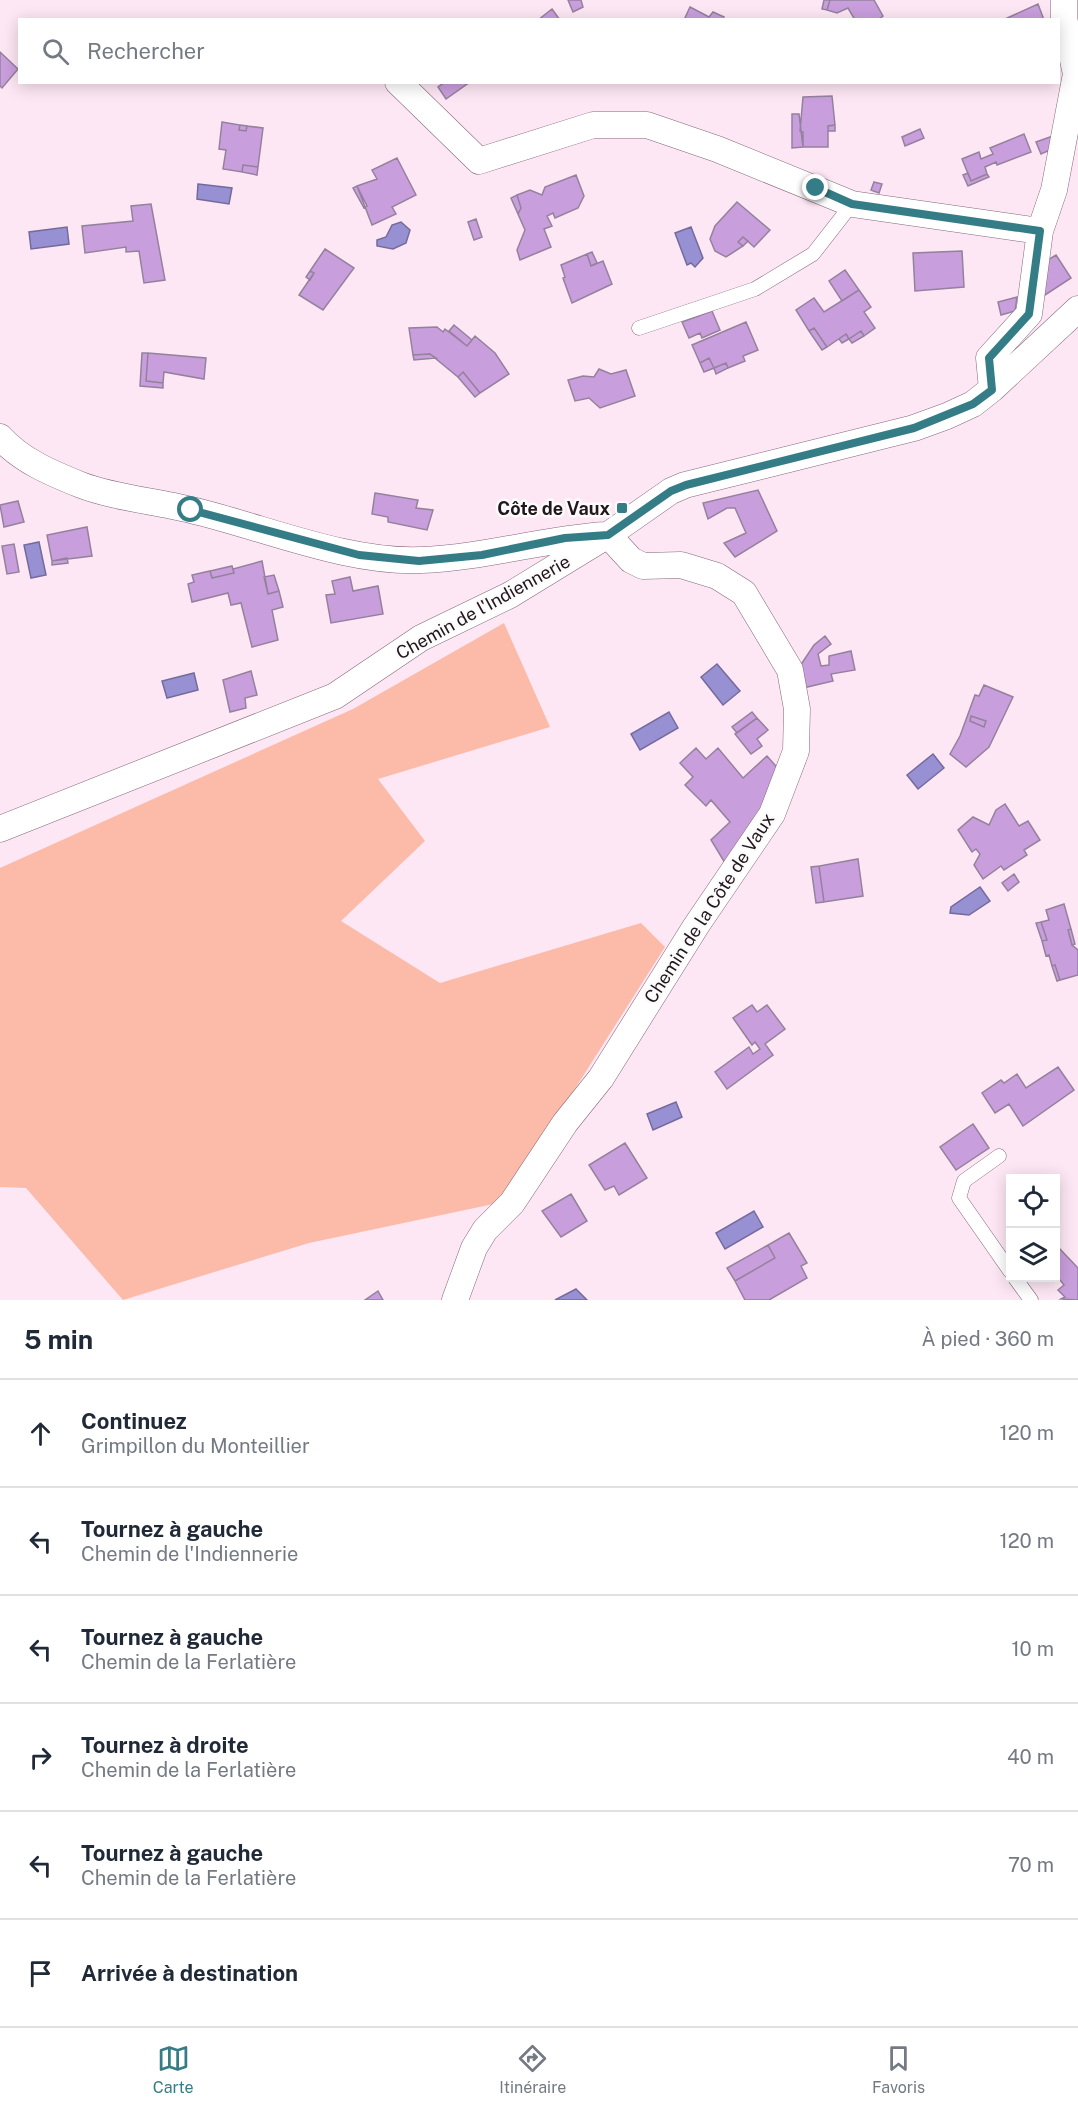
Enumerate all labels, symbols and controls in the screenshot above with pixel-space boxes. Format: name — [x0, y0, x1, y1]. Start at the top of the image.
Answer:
search box — [18, 18, 1060, 84]
icon: search — [39, 35, 72, 68]
text: Rechercher — [87, 38, 205, 64]
route end — [802, 174, 828, 200]
route start — [177, 496, 203, 522]
place label: Côte de Vaux — [497, 498, 610, 519]
marker: Côte de Vaux — [615, 501, 629, 515]
street label: Chemin de l'Indiennerie — [392, 550, 574, 664]
street label: Chemin de la Côte de Vaux — [640, 809, 778, 1007]
map controls — [1006, 1174, 1060, 1282]
button: locate — [1006, 1174, 1060, 1228]
button: layers — [1006, 1228, 1060, 1282]
text: 5 min — [24, 1324, 93, 1355]
text: À pied · 360 m — [921, 1327, 1054, 1351]
text: Continuez — [81, 1408, 187, 1434]
icon: ahead — [24, 1417, 57, 1450]
text: 120 m — [1000, 1421, 1054, 1445]
text: Grimpillon du Monteillier — [81, 1434, 310, 1458]
text: Tournez à gauche — [81, 1516, 263, 1542]
icon: left — [24, 1525, 57, 1558]
text: 120 m — [1000, 1529, 1054, 1553]
text: Chemin de l'Indiennerie — [81, 1542, 298, 1566]
text: Tournez à gauche — [81, 1624, 263, 1650]
icon: left — [24, 1633, 57, 1666]
text: 10 m — [1011, 1637, 1054, 1661]
text: Chemin de la Ferlatière — [81, 1650, 296, 1674]
text: Tournez à droite — [81, 1732, 249, 1758]
icon: right — [24, 1741, 57, 1774]
text: 40 m — [1007, 1745, 1054, 1769]
text: Chemin de la Ferlatière — [81, 1758, 296, 1782]
text: Tournez à gauche — [81, 1840, 263, 1866]
icon: left — [24, 1849, 57, 1882]
text: 70 m — [1008, 1853, 1054, 1877]
text: Chemin de la Ferlatière — [81, 1866, 296, 1890]
icon: arrive — [24, 1957, 57, 1990]
text: Arrivée à destination — [81, 1960, 298, 1986]
tab: Carte — [153, 2042, 194, 2097]
tab: Itinéraire — [499, 2042, 566, 2097]
tab: Favoris — [872, 2042, 925, 2097]

